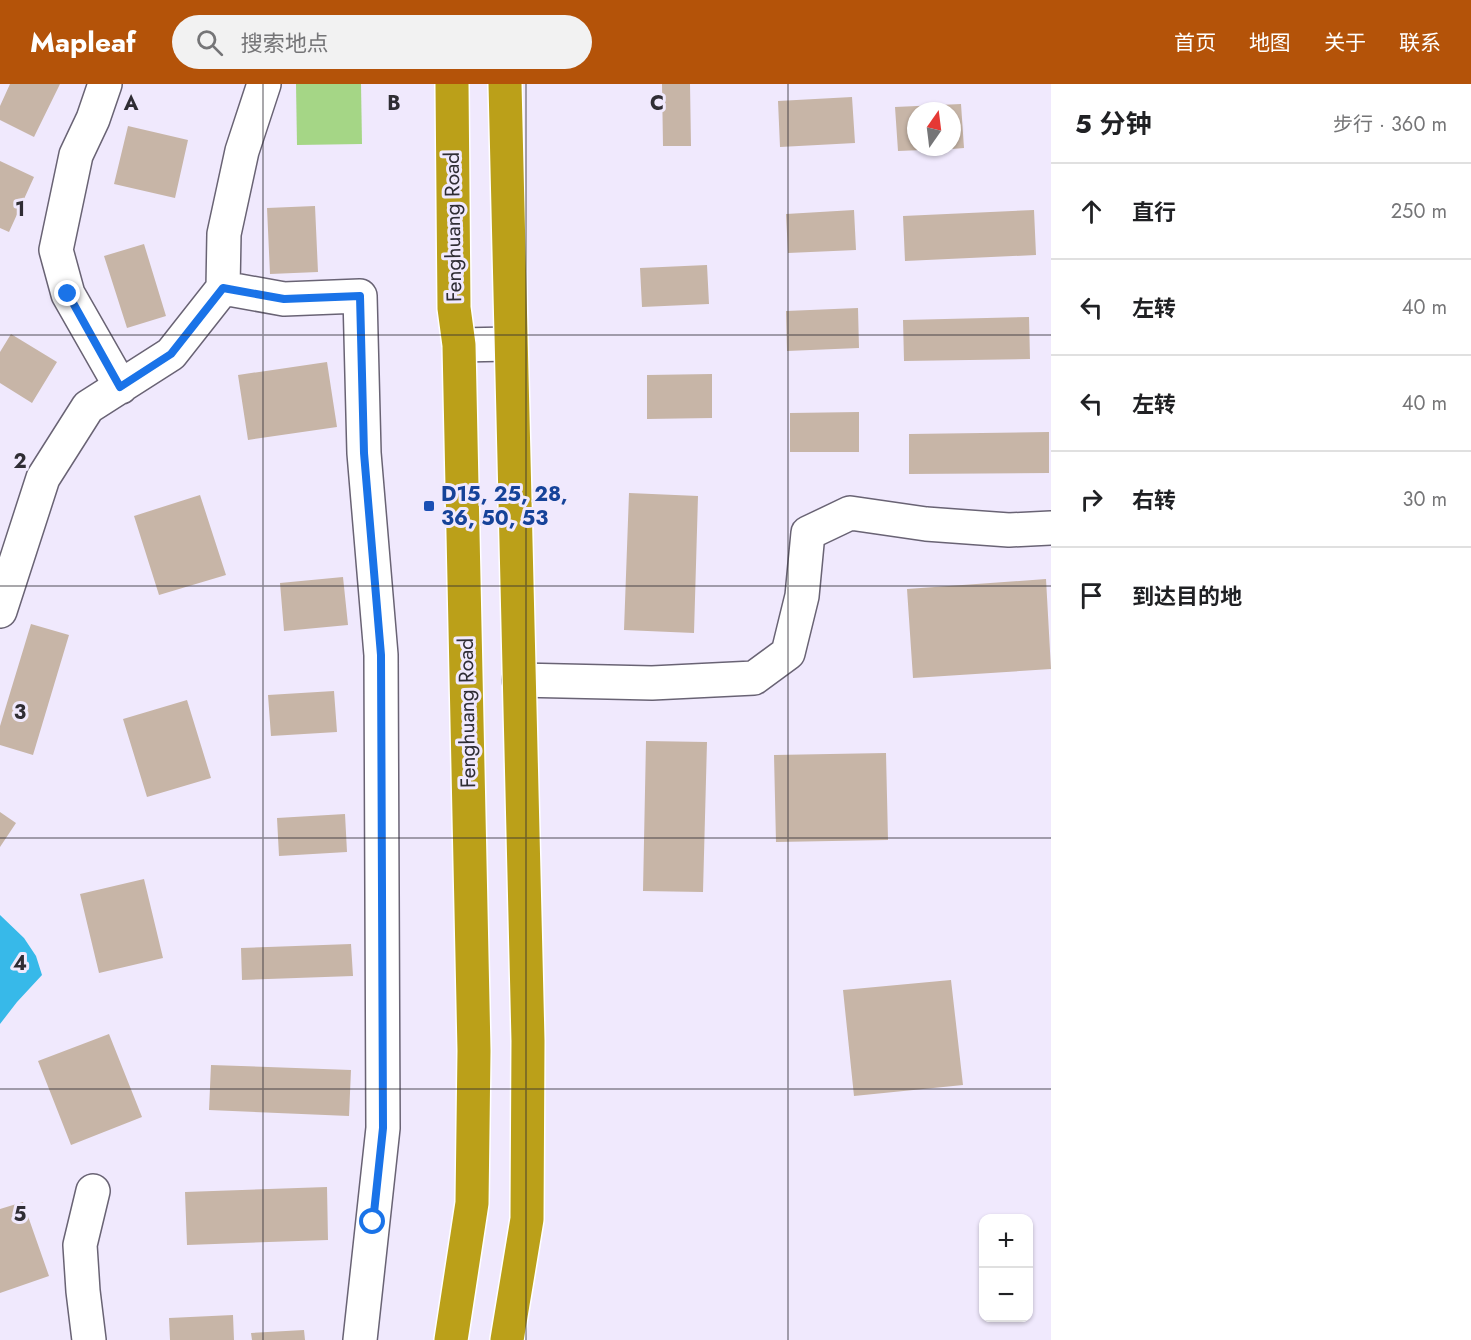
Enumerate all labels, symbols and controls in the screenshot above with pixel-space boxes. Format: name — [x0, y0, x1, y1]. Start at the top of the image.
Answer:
search box — [172, 15, 592, 69]
text: Mapleaf — [30, 22, 136, 63]
icon: search — [193, 26, 226, 59]
text: 搜索地点 — [241, 27, 329, 59]
text: 首页 — [1174, 28, 1216, 58]
text: 地图 — [1249, 28, 1291, 58]
text: 关于 — [1324, 28, 1366, 58]
text: 联系 — [1399, 28, 1441, 58]
text: A — [123, 89, 139, 118]
text: B — [387, 89, 401, 118]
text: C — [650, 89, 664, 118]
north arrow — [907, 102, 961, 156]
text: 5 分钟 — [1075, 105, 1152, 143]
text: 步行 · 360 m — [1333, 110, 1447, 139]
street label: Fenghuang Road — [437, 152, 469, 302]
text: 1 — [15, 195, 25, 224]
icon: ahead — [1075, 195, 1108, 228]
text: 直行 — [1132, 196, 1176, 228]
text: 250 m — [1391, 197, 1447, 226]
route end — [54, 280, 80, 306]
icon: left — [1075, 291, 1108, 324]
text: 左转 — [1132, 292, 1176, 324]
text: 40 m — [1402, 293, 1447, 322]
icon: left — [1075, 387, 1108, 420]
text: 左转 — [1132, 388, 1176, 420]
text: 40 m — [1402, 389, 1447, 418]
text: 2 — [13, 447, 27, 476]
place label: D15, 25, 28, 36, 50, 53 — [441, 479, 568, 533]
icon: right — [1075, 483, 1108, 516]
text: 右转 — [1132, 484, 1176, 516]
text: 30 m — [1402, 485, 1447, 514]
marker: D15, 25, 28, 36, 50, 53 — [422, 499, 436, 513]
icon: arrive — [1075, 579, 1108, 612]
text: 到达目的地 — [1132, 580, 1242, 612]
street label: Fenghuang Road — [451, 638, 483, 788]
text: 3 — [14, 698, 26, 727]
text: 4 — [13, 949, 27, 978]
text: 5 — [14, 1200, 27, 1229]
route start — [359, 1208, 385, 1234]
map controls — [979, 1214, 1033, 1322]
button: + — [979, 1214, 1033, 1268]
button: − — [979, 1268, 1033, 1322]

